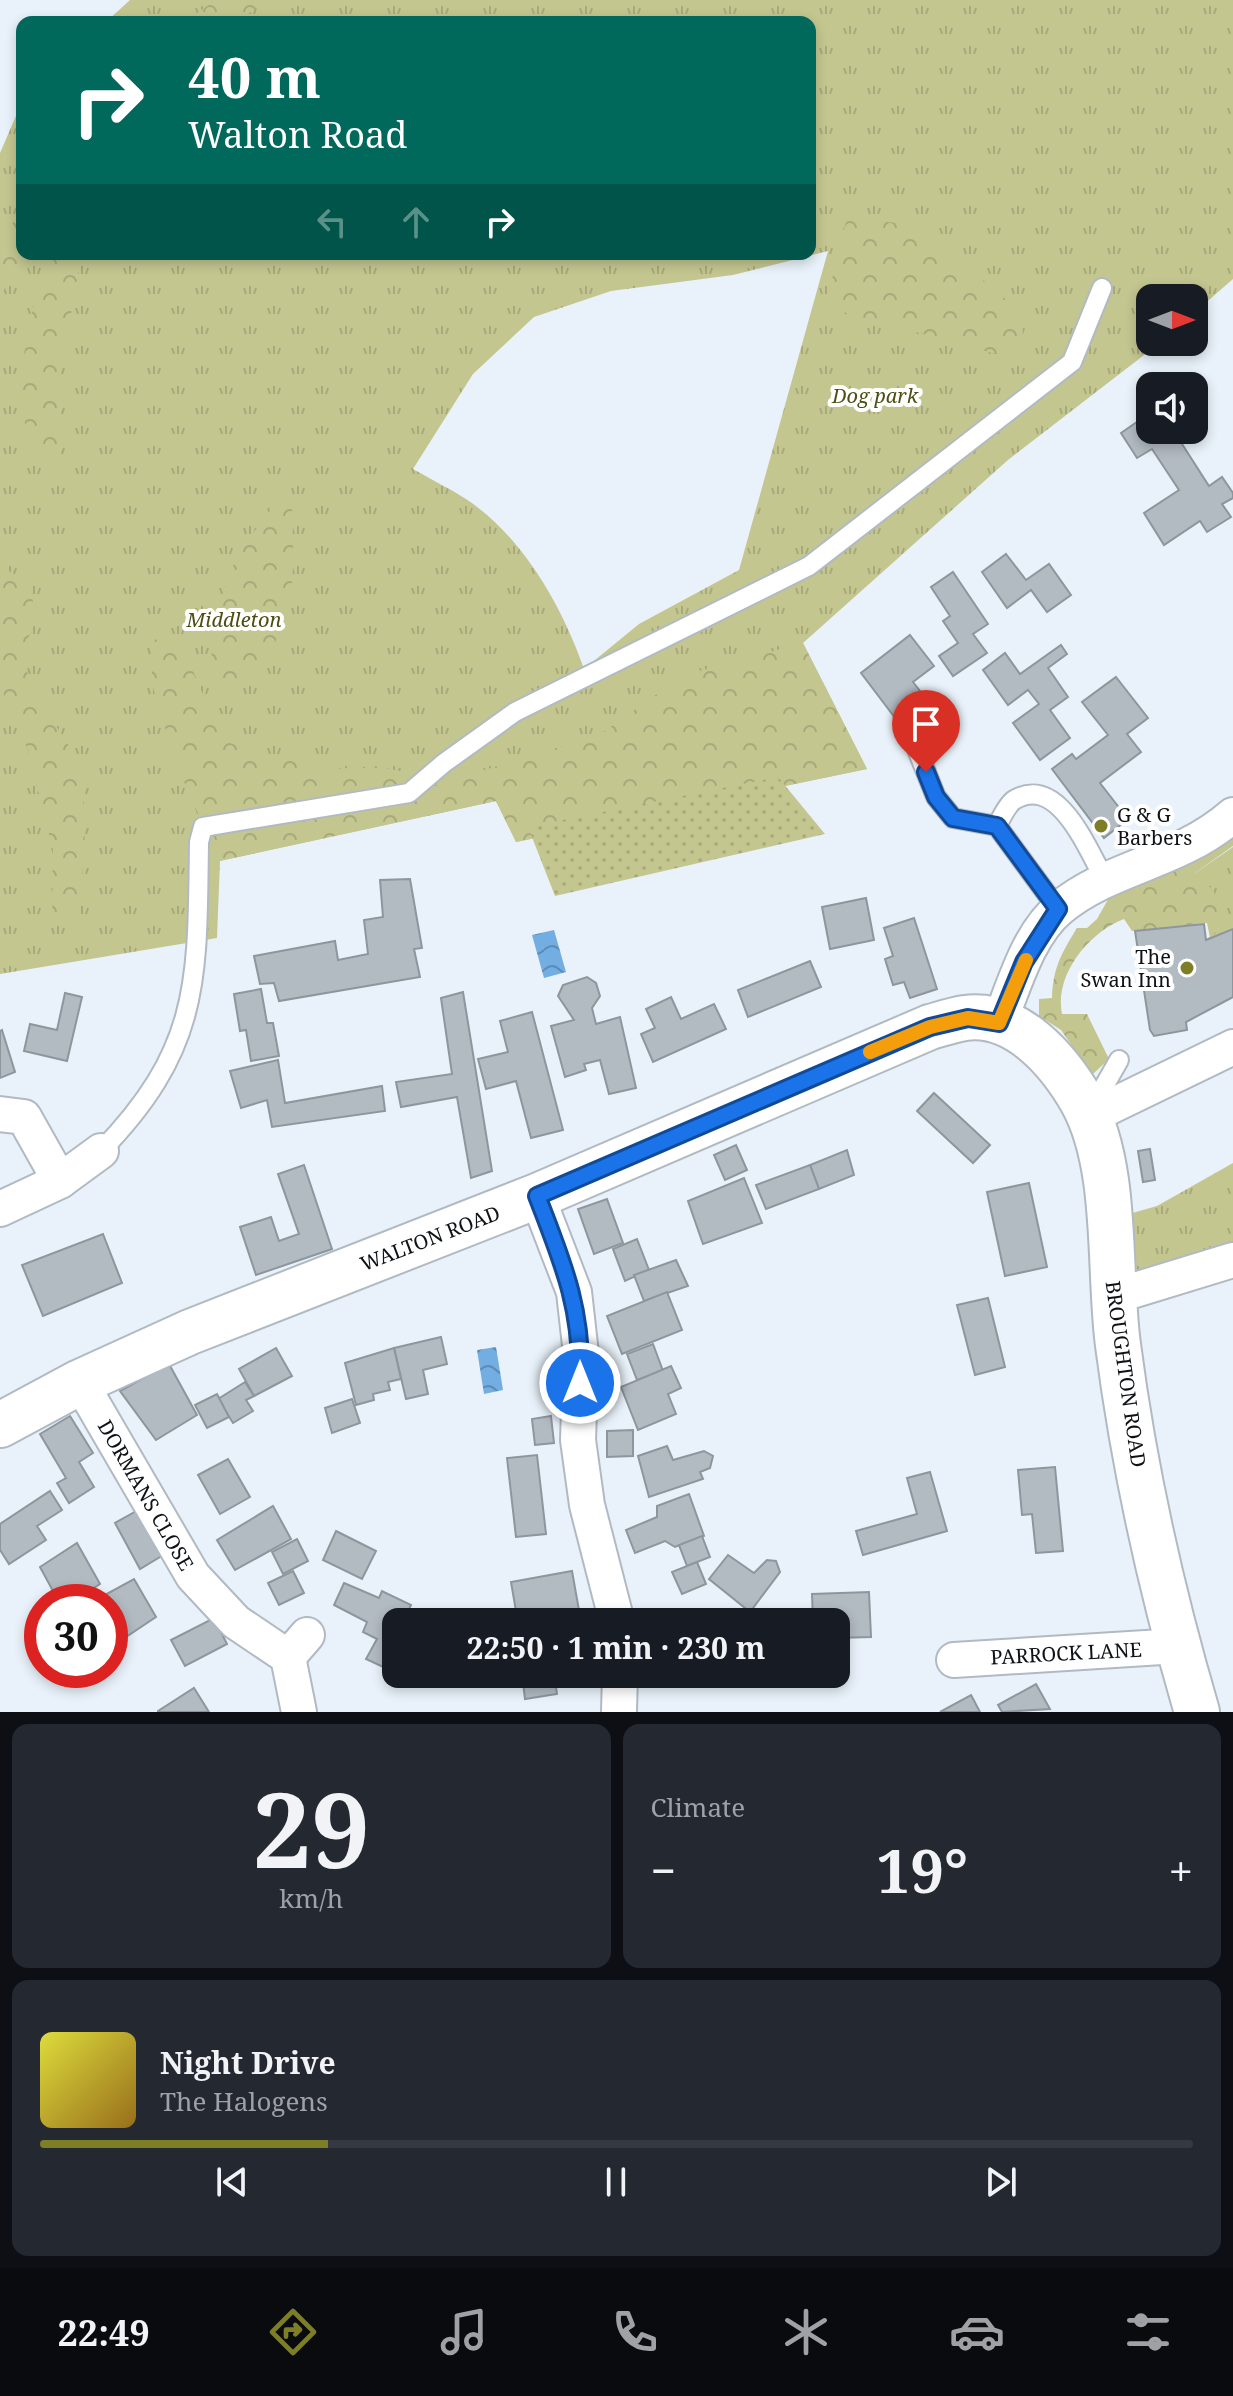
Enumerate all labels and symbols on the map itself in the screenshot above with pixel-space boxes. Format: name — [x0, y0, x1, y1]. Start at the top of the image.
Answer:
north arrow — [1136, 284, 1208, 356]
park label: Dog park — [831, 382, 919, 409]
park label: Middleton — [186, 606, 281, 633]
pin — [892, 690, 960, 772]
place label: G & G Barbers — [1117, 801, 1192, 851]
marker: G & G Barbers — [1092, 817, 1110, 835]
place label: The Swan Inn — [1081, 943, 1171, 993]
marker: The Swan Inn — [1178, 959, 1196, 977]
street label: WALTON ROAD — [356, 1199, 504, 1277]
street label: BROUGHTON ROAD — [1100, 1279, 1152, 1469]
position arrow — [538, 1341, 622, 1425]
street label: DORMANS CLOSE — [92, 1415, 200, 1575]
speed limit sign: 30 — [24, 1584, 128, 1688]
street label: PARROCK LANE — [990, 1636, 1142, 1670]

